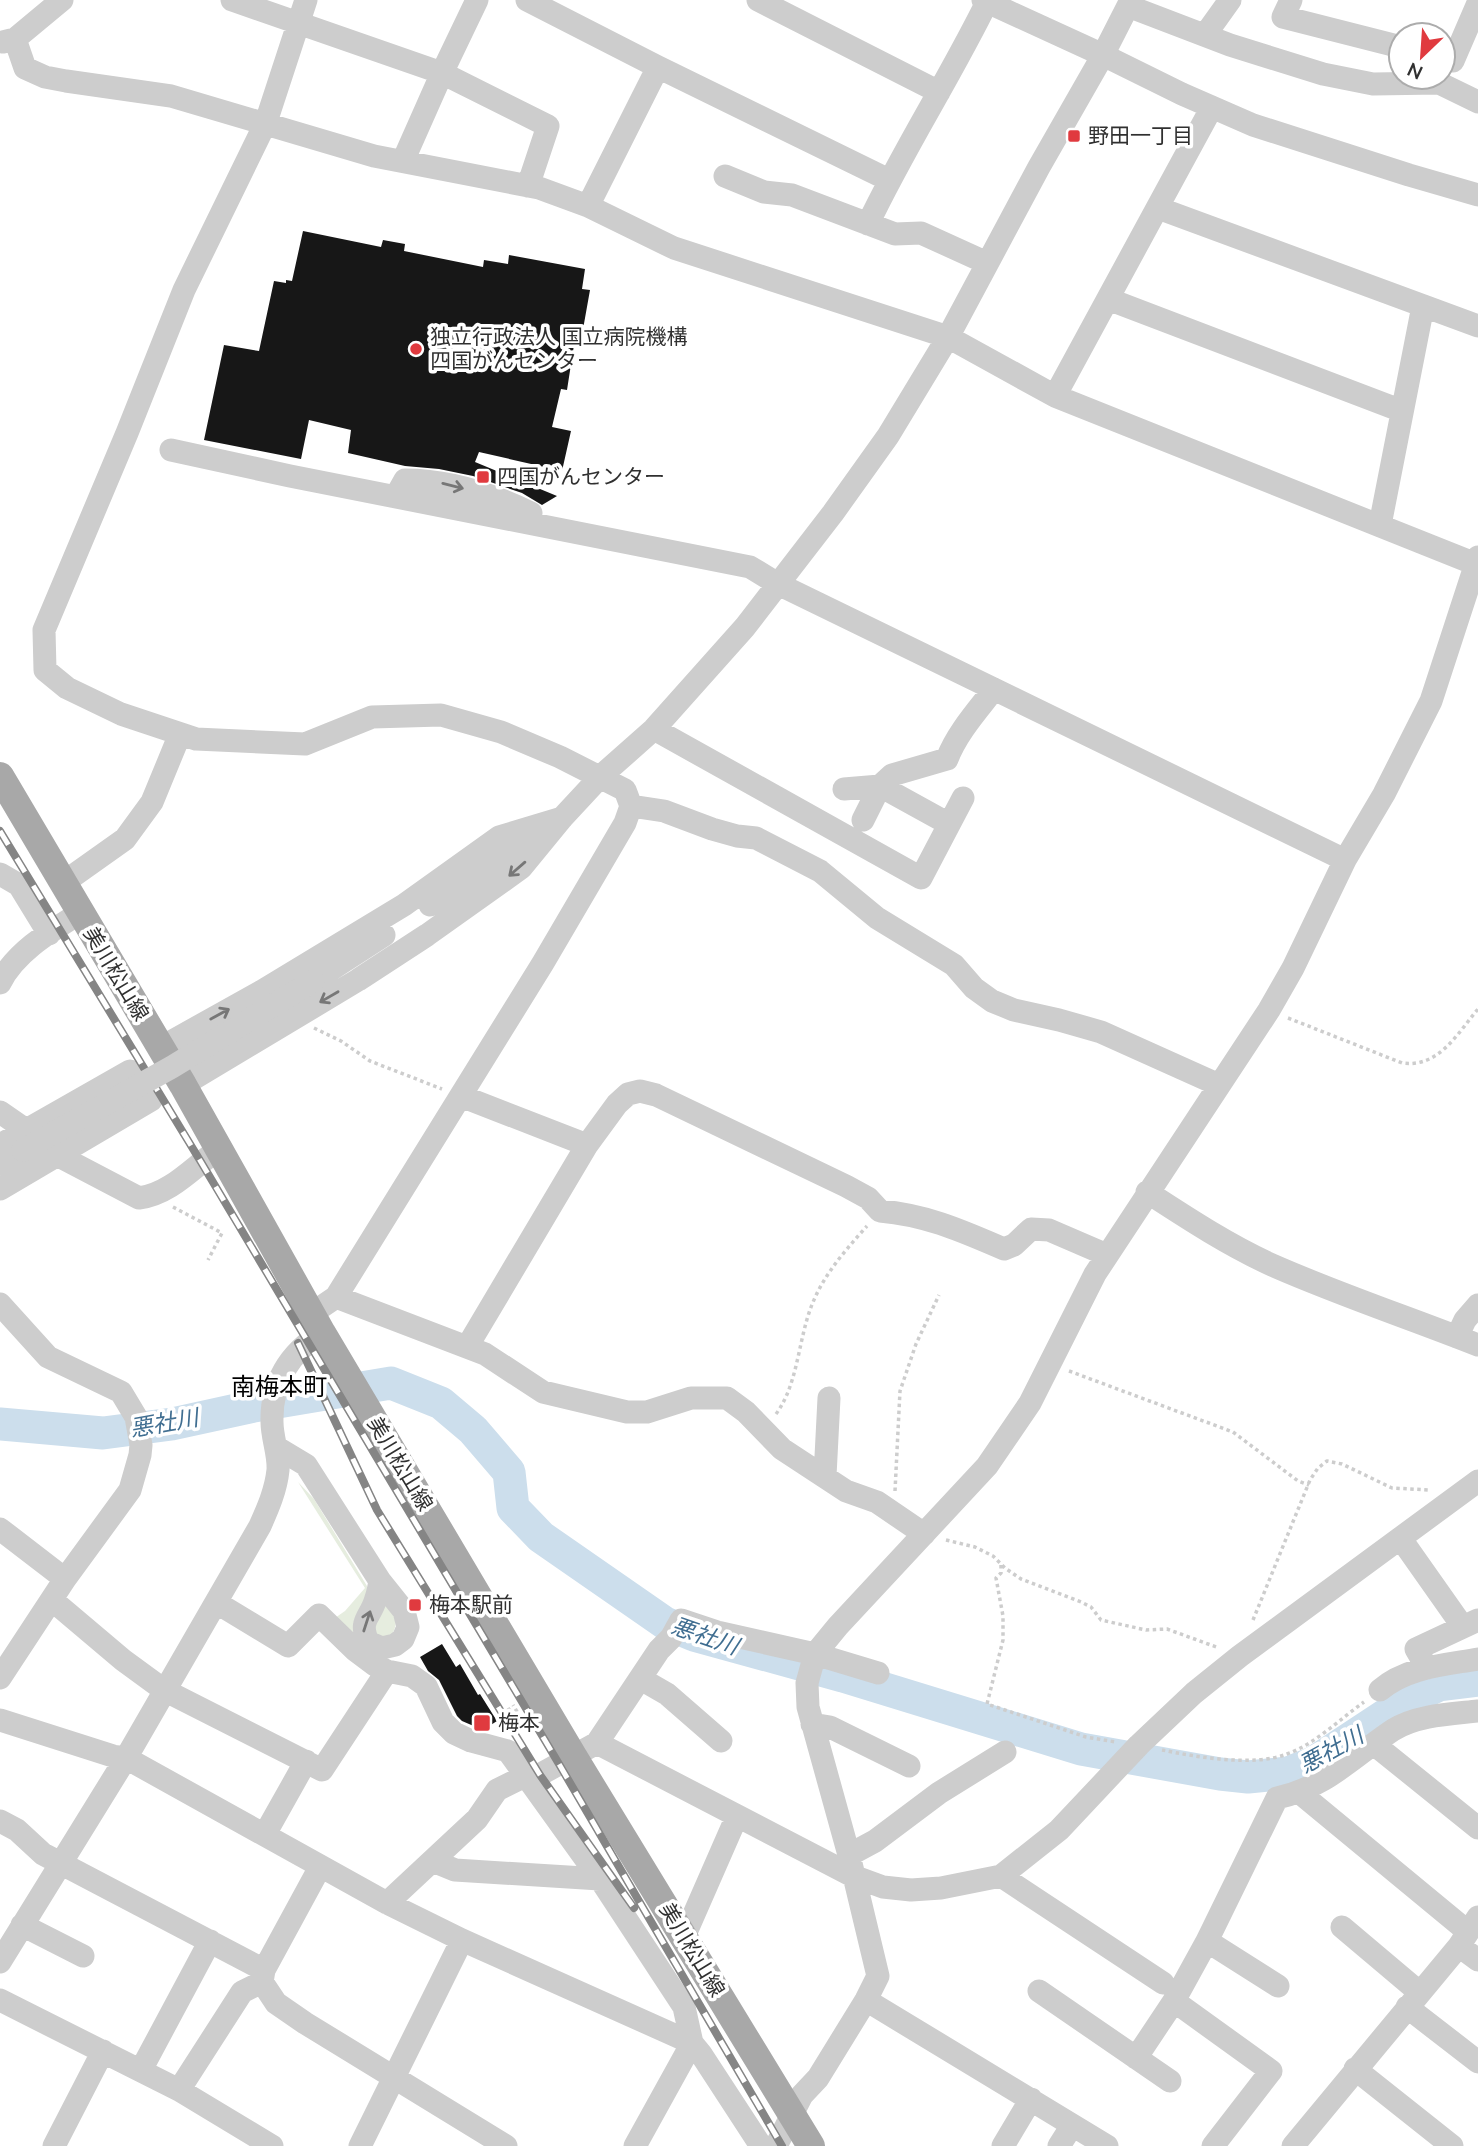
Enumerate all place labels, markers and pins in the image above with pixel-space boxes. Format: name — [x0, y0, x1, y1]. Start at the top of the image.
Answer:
place label: 野田一丁目 — [1088, 122, 1193, 150]
marker: 野田一丁目 — [1066, 128, 1082, 144]
place label: 独立行政法人 国立病院機構 四国がんセンター — [430, 323, 687, 375]
marker: 独立行政法人 国立病院機構 四国がんセンター — [408, 341, 424, 357]
place label: 四国がんセンター — [497, 463, 665, 491]
marker: 四国がんセンター — [475, 469, 491, 485]
place label: 梅本駅前 — [429, 1591, 513, 1619]
marker: 梅本駅前 — [407, 1597, 423, 1613]
place label: 梅本 — [498, 1709, 540, 1737]
marker: 梅本 — [472, 1713, 492, 1733]

